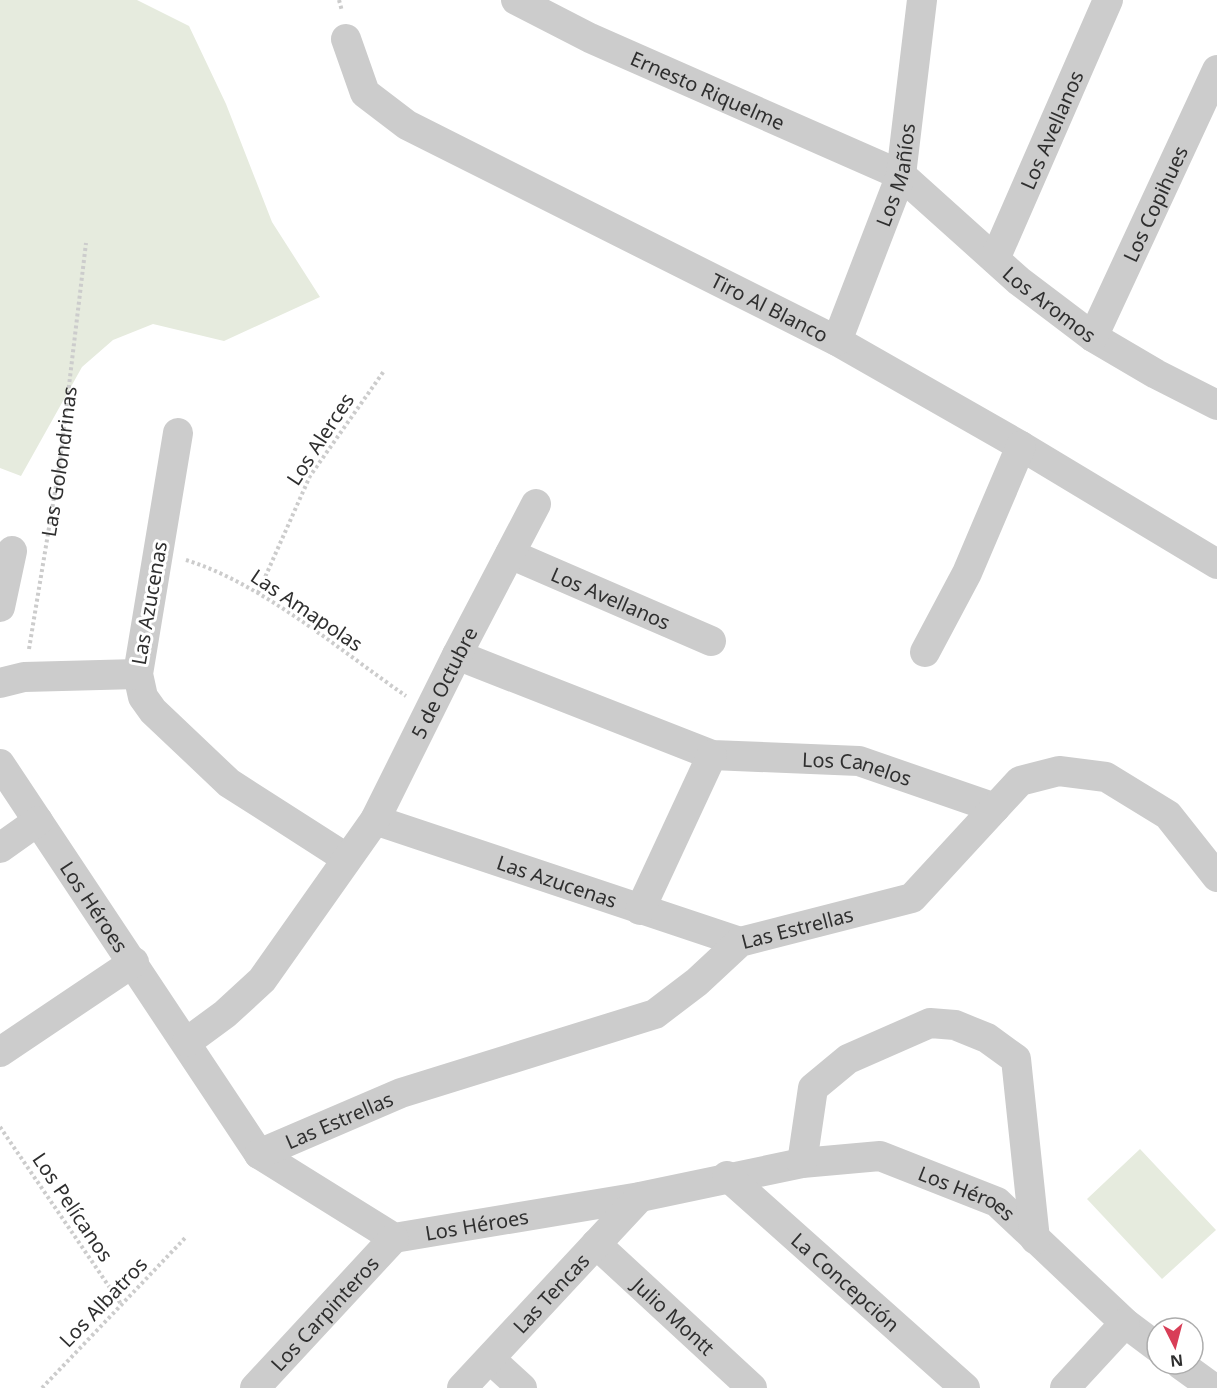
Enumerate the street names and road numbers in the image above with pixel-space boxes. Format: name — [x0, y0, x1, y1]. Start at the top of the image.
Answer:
street label: Ernesto Riquelme — [627, 44, 789, 136]
street label: Los Avellanos — [1014, 66, 1089, 193]
street label: Los Mañíos — [869, 122, 921, 230]
street label: Los Copihues — [1116, 141, 1194, 266]
street label: Los Aromos — [997, 260, 1102, 348]
street label: Tiro Al Blanco — [706, 266, 833, 348]
street label: Las Golondrinas — [34, 385, 82, 539]
street label: Los Alerces — [280, 388, 360, 490]
street label: Las Azucenas — [125, 539, 173, 667]
street label: Los Avellanos — [547, 560, 675, 635]
street label: Las Amapolas — [246, 563, 368, 657]
street label: 5 de Octubre — [404, 622, 483, 743]
street label: Los Canelos — [802, 745, 915, 792]
street label: Las Azucenas — [493, 848, 621, 914]
street label: Los Héroes — [54, 856, 135, 957]
street label: Las Estrellas — [738, 900, 856, 955]
street label: Las Estrellas — [281, 1085, 397, 1155]
street label: Los Pelícanos — [27, 1147, 119, 1267]
street label: Los Héroes — [915, 1159, 1022, 1226]
street label: Los Héroes — [423, 1202, 530, 1246]
street label: La Concepción — [786, 1226, 906, 1337]
street label: Las Tencas — [507, 1247, 595, 1339]
street label: Los Carpinteros — [264, 1250, 384, 1376]
street label: Los Albatros — [53, 1251, 153, 1353]
street label: Julio Montt — [626, 1270, 721, 1361]

